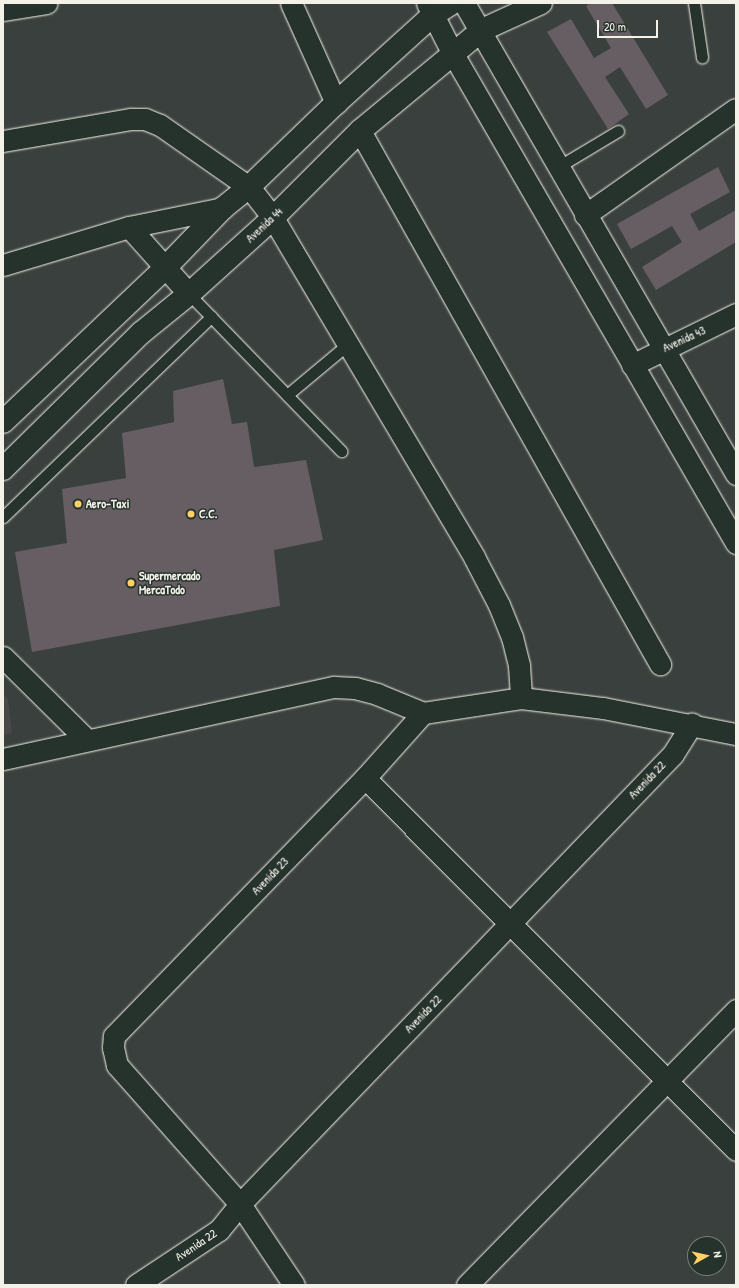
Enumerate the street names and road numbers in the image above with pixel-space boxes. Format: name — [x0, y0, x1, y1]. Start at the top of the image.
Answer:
street label: Avenida 44 — [243, 204, 285, 246]
street label: Avenida 43 — [660, 323, 708, 355]
street label: Avenida 22 — [626, 758, 668, 802]
street label: Avenida 23 — [249, 854, 291, 898]
street label: Avenida 22 — [402, 992, 444, 1036]
street label: Avenida 22 — [173, 1226, 219, 1264]

